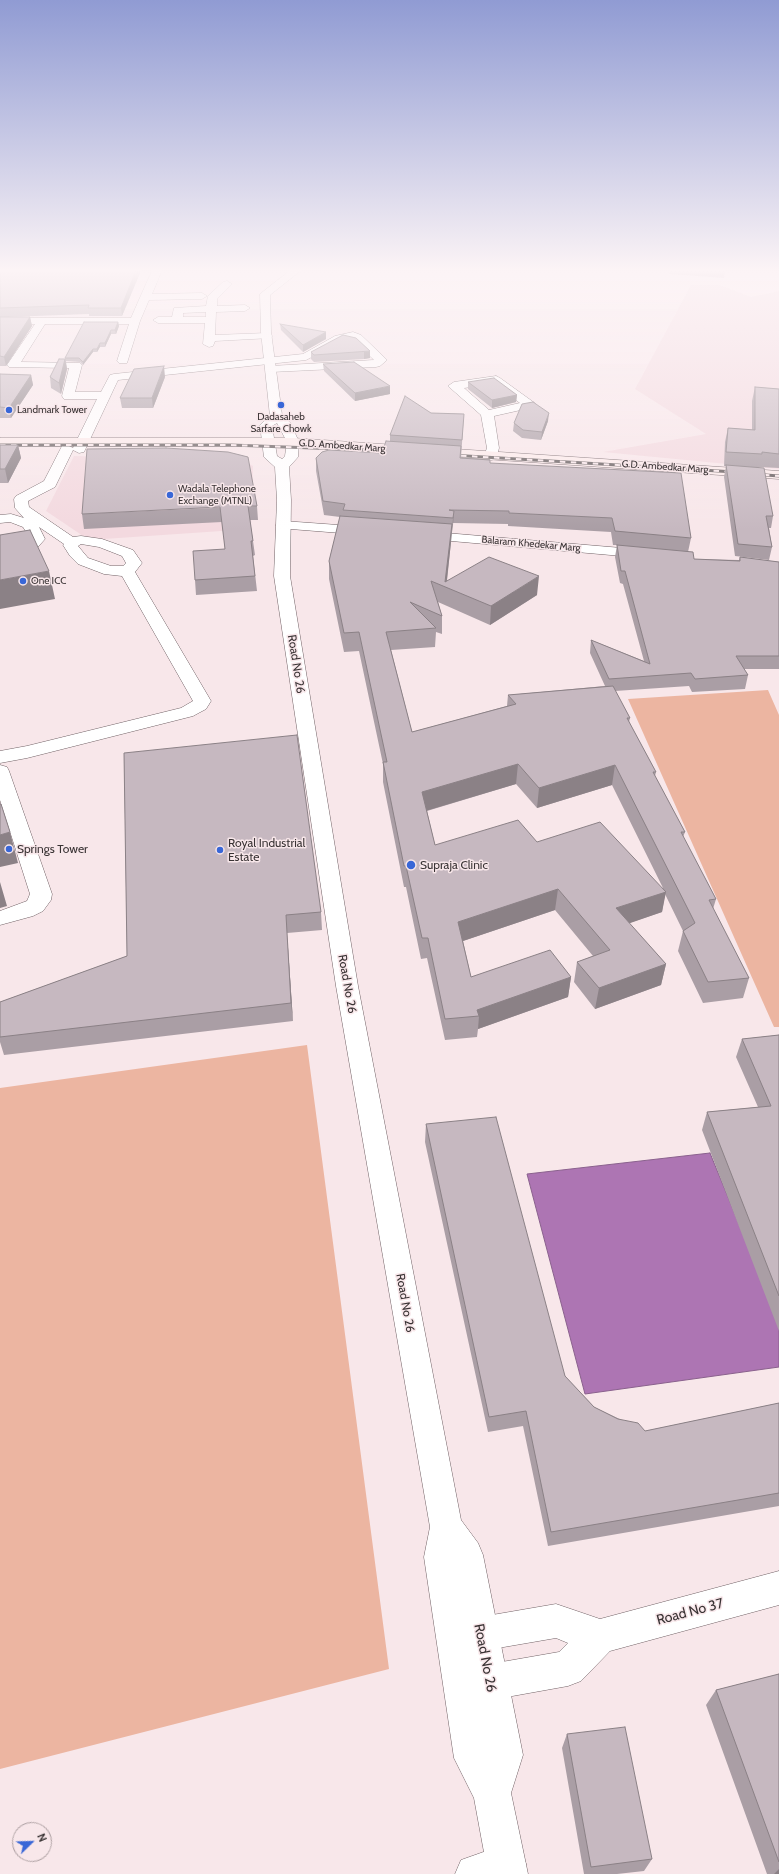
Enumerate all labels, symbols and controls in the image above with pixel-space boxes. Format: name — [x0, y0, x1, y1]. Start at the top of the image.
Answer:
marker: Dadasaheb Sarfare Chowk — [276, 400, 286, 410]
place label: Landmark Tower — [17, 404, 87, 416]
marker: Landmark Tower — [4, 405, 14, 415]
place label: Dadasaheb Sarfare Chowk — [250, 411, 312, 434]
street label: G.D. Ambedkar Marg — [298, 437, 386, 455]
street label: G.D. Ambedkar Marg — [621, 458, 709, 476]
place label: Wadala Telephone Exchange (MTNL) — [178, 483, 256, 506]
marker: Wadala Telephone Exchange (MTNL) — [165, 490, 175, 500]
street label: Balaram Khedekar Marg — [481, 534, 581, 554]
place label: One ICC — [31, 575, 66, 587]
marker: One ICC — [18, 576, 28, 586]
street label: Road No 26 — [284, 634, 308, 694]
place label: Royal Industrial Estate — [228, 836, 305, 864]
place label: Springs Tower — [17, 842, 88, 856]
marker: Springs Tower — [4, 844, 14, 854]
marker: Royal Industrial Estate — [215, 845, 225, 855]
place label: Supraja Clinic — [420, 858, 488, 872]
marker: Supraja Clinic — [405, 859, 417, 871]
street label: Road No 26 — [335, 953, 359, 1015]
street label: Road No 26 — [393, 1272, 417, 1334]
street label: Road No 37 — [655, 1595, 725, 1629]
street label: Road No 26 — [470, 1622, 500, 1694]
north arrow — [12, 1822, 52, 1862]
text: N — [34, 1831, 50, 1844]

